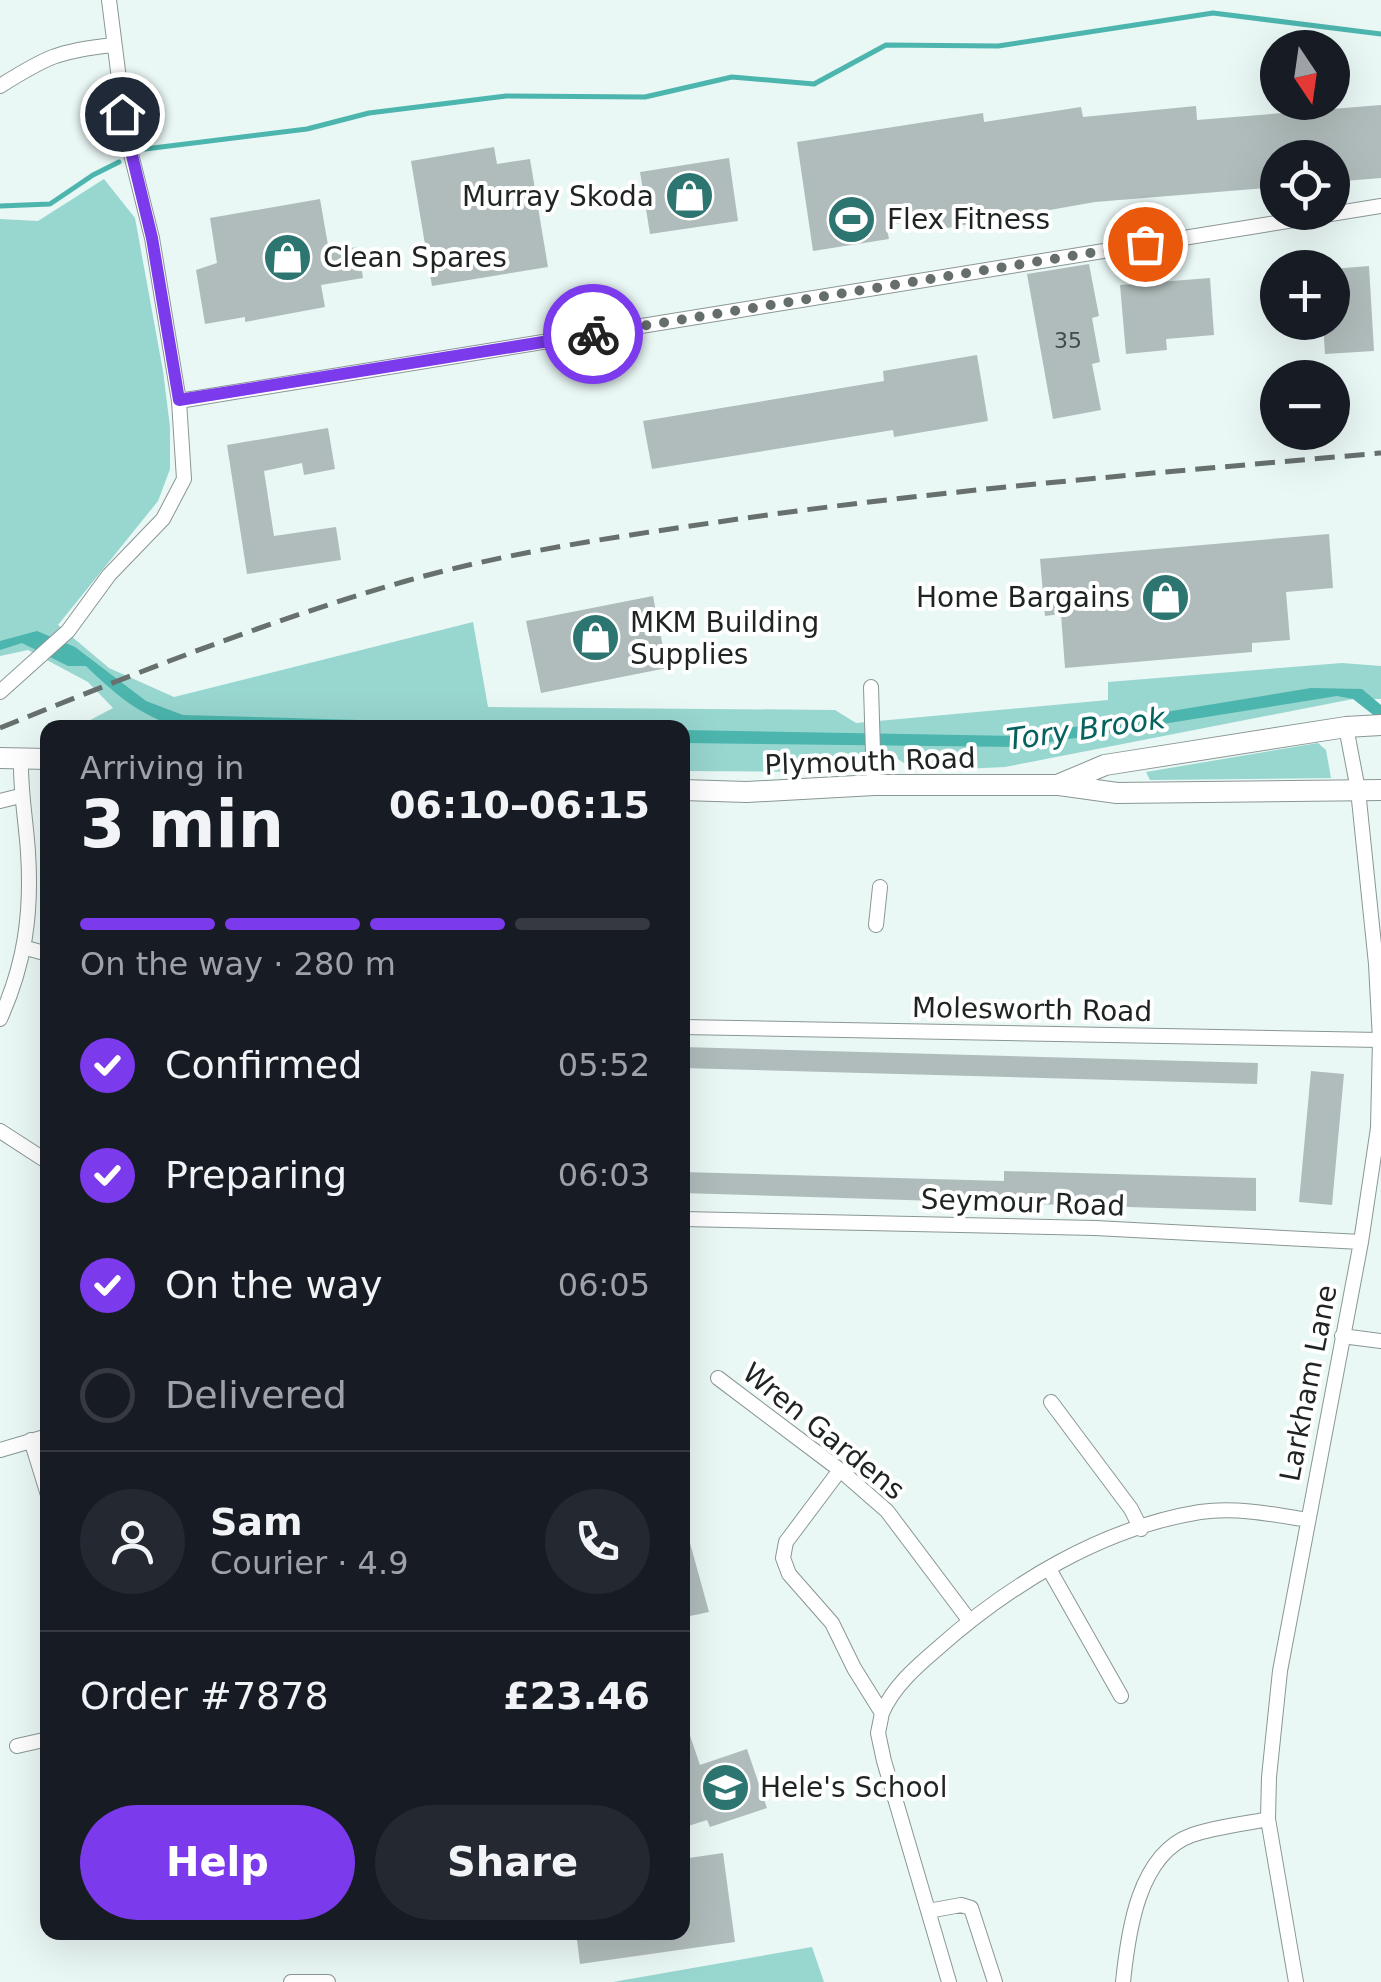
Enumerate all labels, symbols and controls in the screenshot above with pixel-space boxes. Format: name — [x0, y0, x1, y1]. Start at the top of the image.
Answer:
north arrow — [1260, 30, 1350, 120]
map controls — [1260, 30, 1350, 450]
pin — [80, 72, 165, 157]
icon: home — [95, 87, 150, 142]
button: locate — [1260, 140, 1350, 230]
shop icon: Murray Skoda — [663, 170, 715, 222]
place label: Murray Skoda — [462, 180, 654, 213]
sports icon: Flex Fitness — [826, 193, 878, 245]
pin — [1103, 202, 1188, 287]
place label: Flex Fitness — [887, 203, 1050, 236]
icon: bag — [1118, 217, 1173, 272]
shop icon: Clean Spares — [262, 231, 314, 283]
place label: Clean Spares — [323, 241, 507, 274]
button: + — [1260, 250, 1350, 340]
courier — [543, 284, 643, 384]
icon: bike — [566, 307, 621, 362]
house number: 35 — [1054, 328, 1082, 353]
button: − — [1260, 360, 1350, 450]
shop icon: Home Bargains — [1139, 571, 1191, 623]
place label: Home Bargains — [916, 581, 1130, 614]
place label: MKM Building Supplies — [630, 606, 819, 671]
shop icon: MKM Building Supplies — [569, 612, 621, 664]
water label: Tory Brook — [1004, 700, 1169, 757]
street label: Plymouth Road — [764, 741, 976, 782]
text: Arriving in — [80, 749, 244, 787]
text: 06:10–06:15 — [389, 783, 650, 827]
text: 3 min — [80, 787, 284, 862]
text: On the way · 280 m — [80, 945, 396, 983]
street label: Molesworth Road — [912, 991, 1152, 1028]
icon: check — [80, 1038, 135, 1093]
text: Confirmed — [165, 1043, 362, 1087]
text: 05:52 — [558, 1046, 650, 1084]
icon: check — [80, 1148, 135, 1203]
text: Preparing — [165, 1153, 347, 1197]
text: 06:03 — [558, 1156, 650, 1194]
street label: Seymour Road — [920, 1182, 1126, 1223]
icon: check — [80, 1258, 135, 1313]
text: On the way — [165, 1263, 382, 1307]
text: 06:05 — [558, 1266, 650, 1304]
street label: Larkham Lane — [1273, 1282, 1344, 1484]
street label: Wren Gardens — [736, 1356, 911, 1507]
text: Delivered — [165, 1373, 347, 1417]
button: person — [80, 1489, 185, 1594]
button: phone — [545, 1489, 650, 1594]
text: Sam — [210, 1500, 303, 1544]
text: Courier · 4.9 — [210, 1544, 409, 1582]
text: Order #7878 — [80, 1674, 329, 1718]
text: £23.46 — [503, 1674, 650, 1718]
school or university icon: Hele's School — [699, 1761, 751, 1813]
place label: Hele's School — [760, 1771, 947, 1804]
button: Help — [80, 1805, 355, 1920]
button: Share — [375, 1805, 650, 1920]

